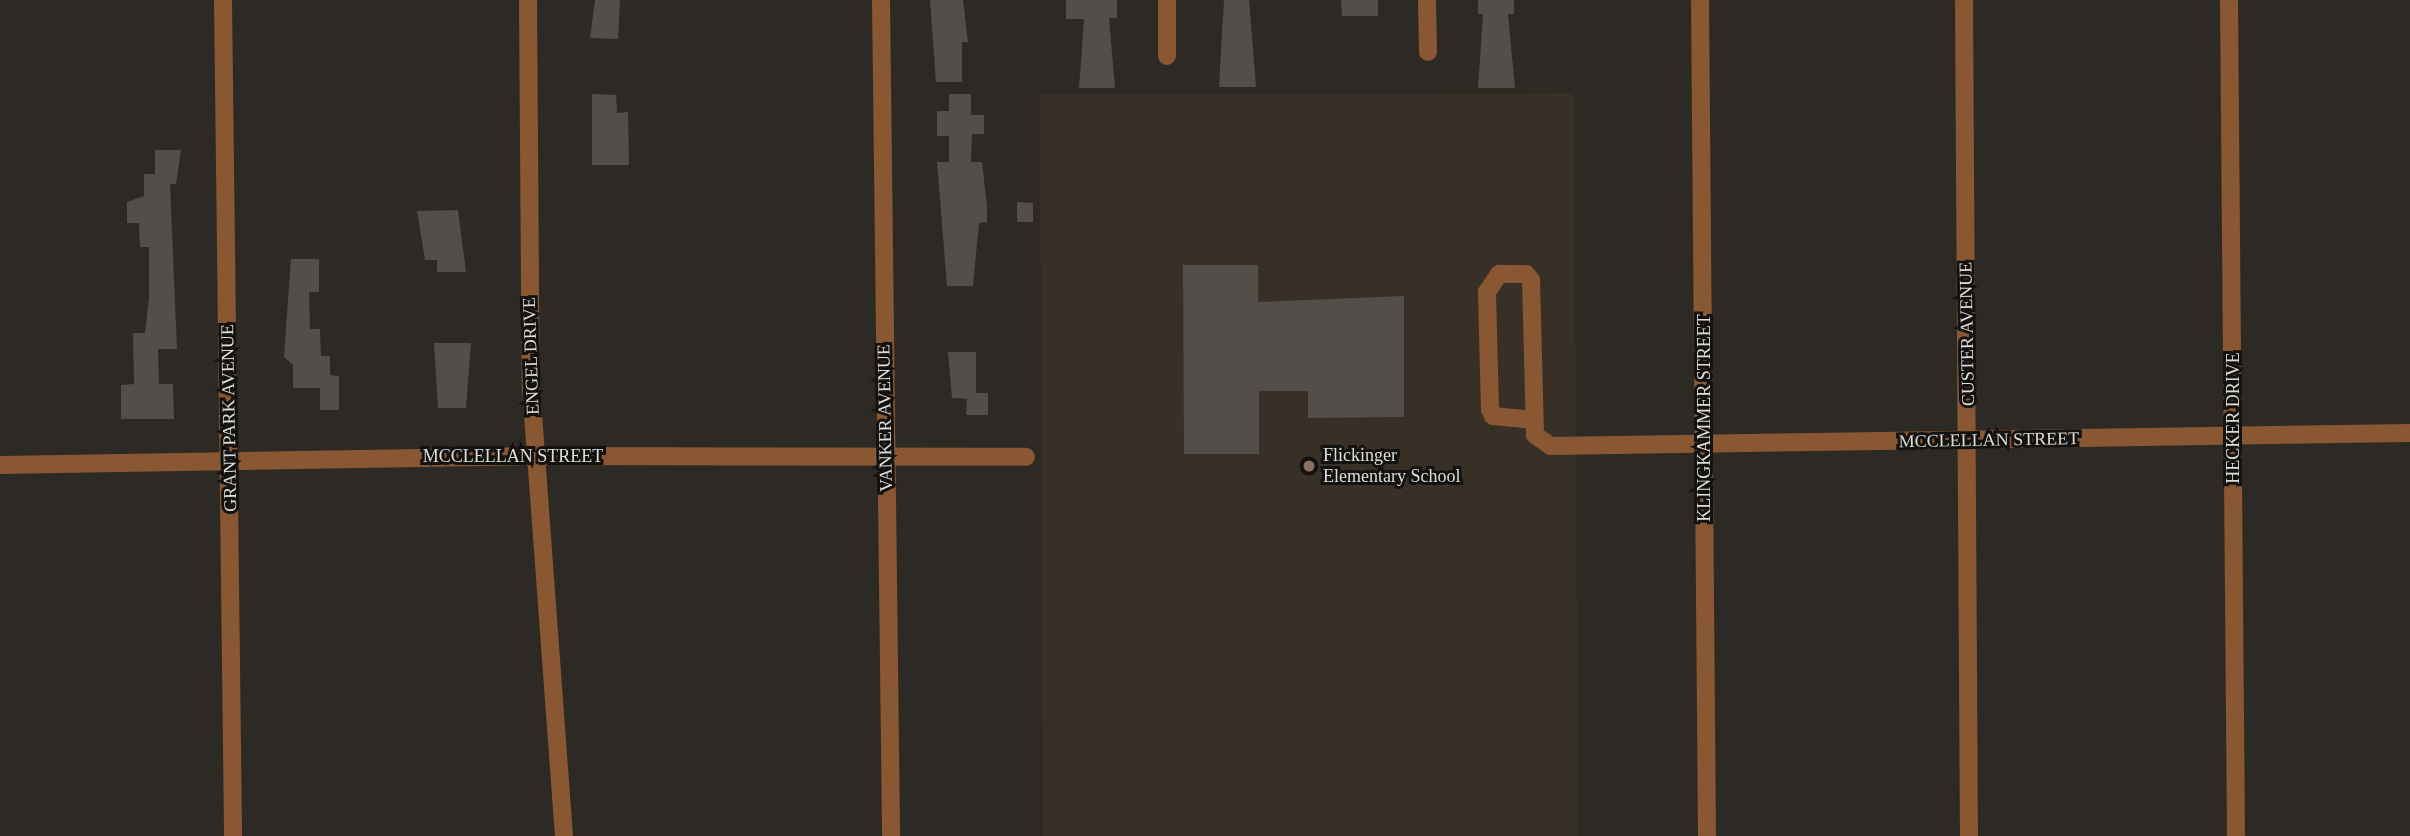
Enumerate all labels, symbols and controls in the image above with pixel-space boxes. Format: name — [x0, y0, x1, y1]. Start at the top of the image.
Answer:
street label: CUSTER AVENUE — [1955, 261, 1979, 407]
street label: ENGEL DRIVE — [518, 296, 544, 416]
street label: KLINGKAMMER STREET — [1693, 314, 1715, 522]
street label: GRANT PARK AVENUE — [217, 323, 241, 513]
street label: VANKER AVENUE — [873, 343, 897, 493]
street label: HECKER DRIVE — [2222, 352, 2244, 484]
street label: MCCLELLAN STREET — [1899, 428, 2079, 452]
street label: MCCLELLAN STREET — [423, 445, 603, 467]
place label: Flickinger Elementary School — [1323, 445, 1460, 488]
marker: Flickinger Elementary School — [1301, 458, 1317, 474]

